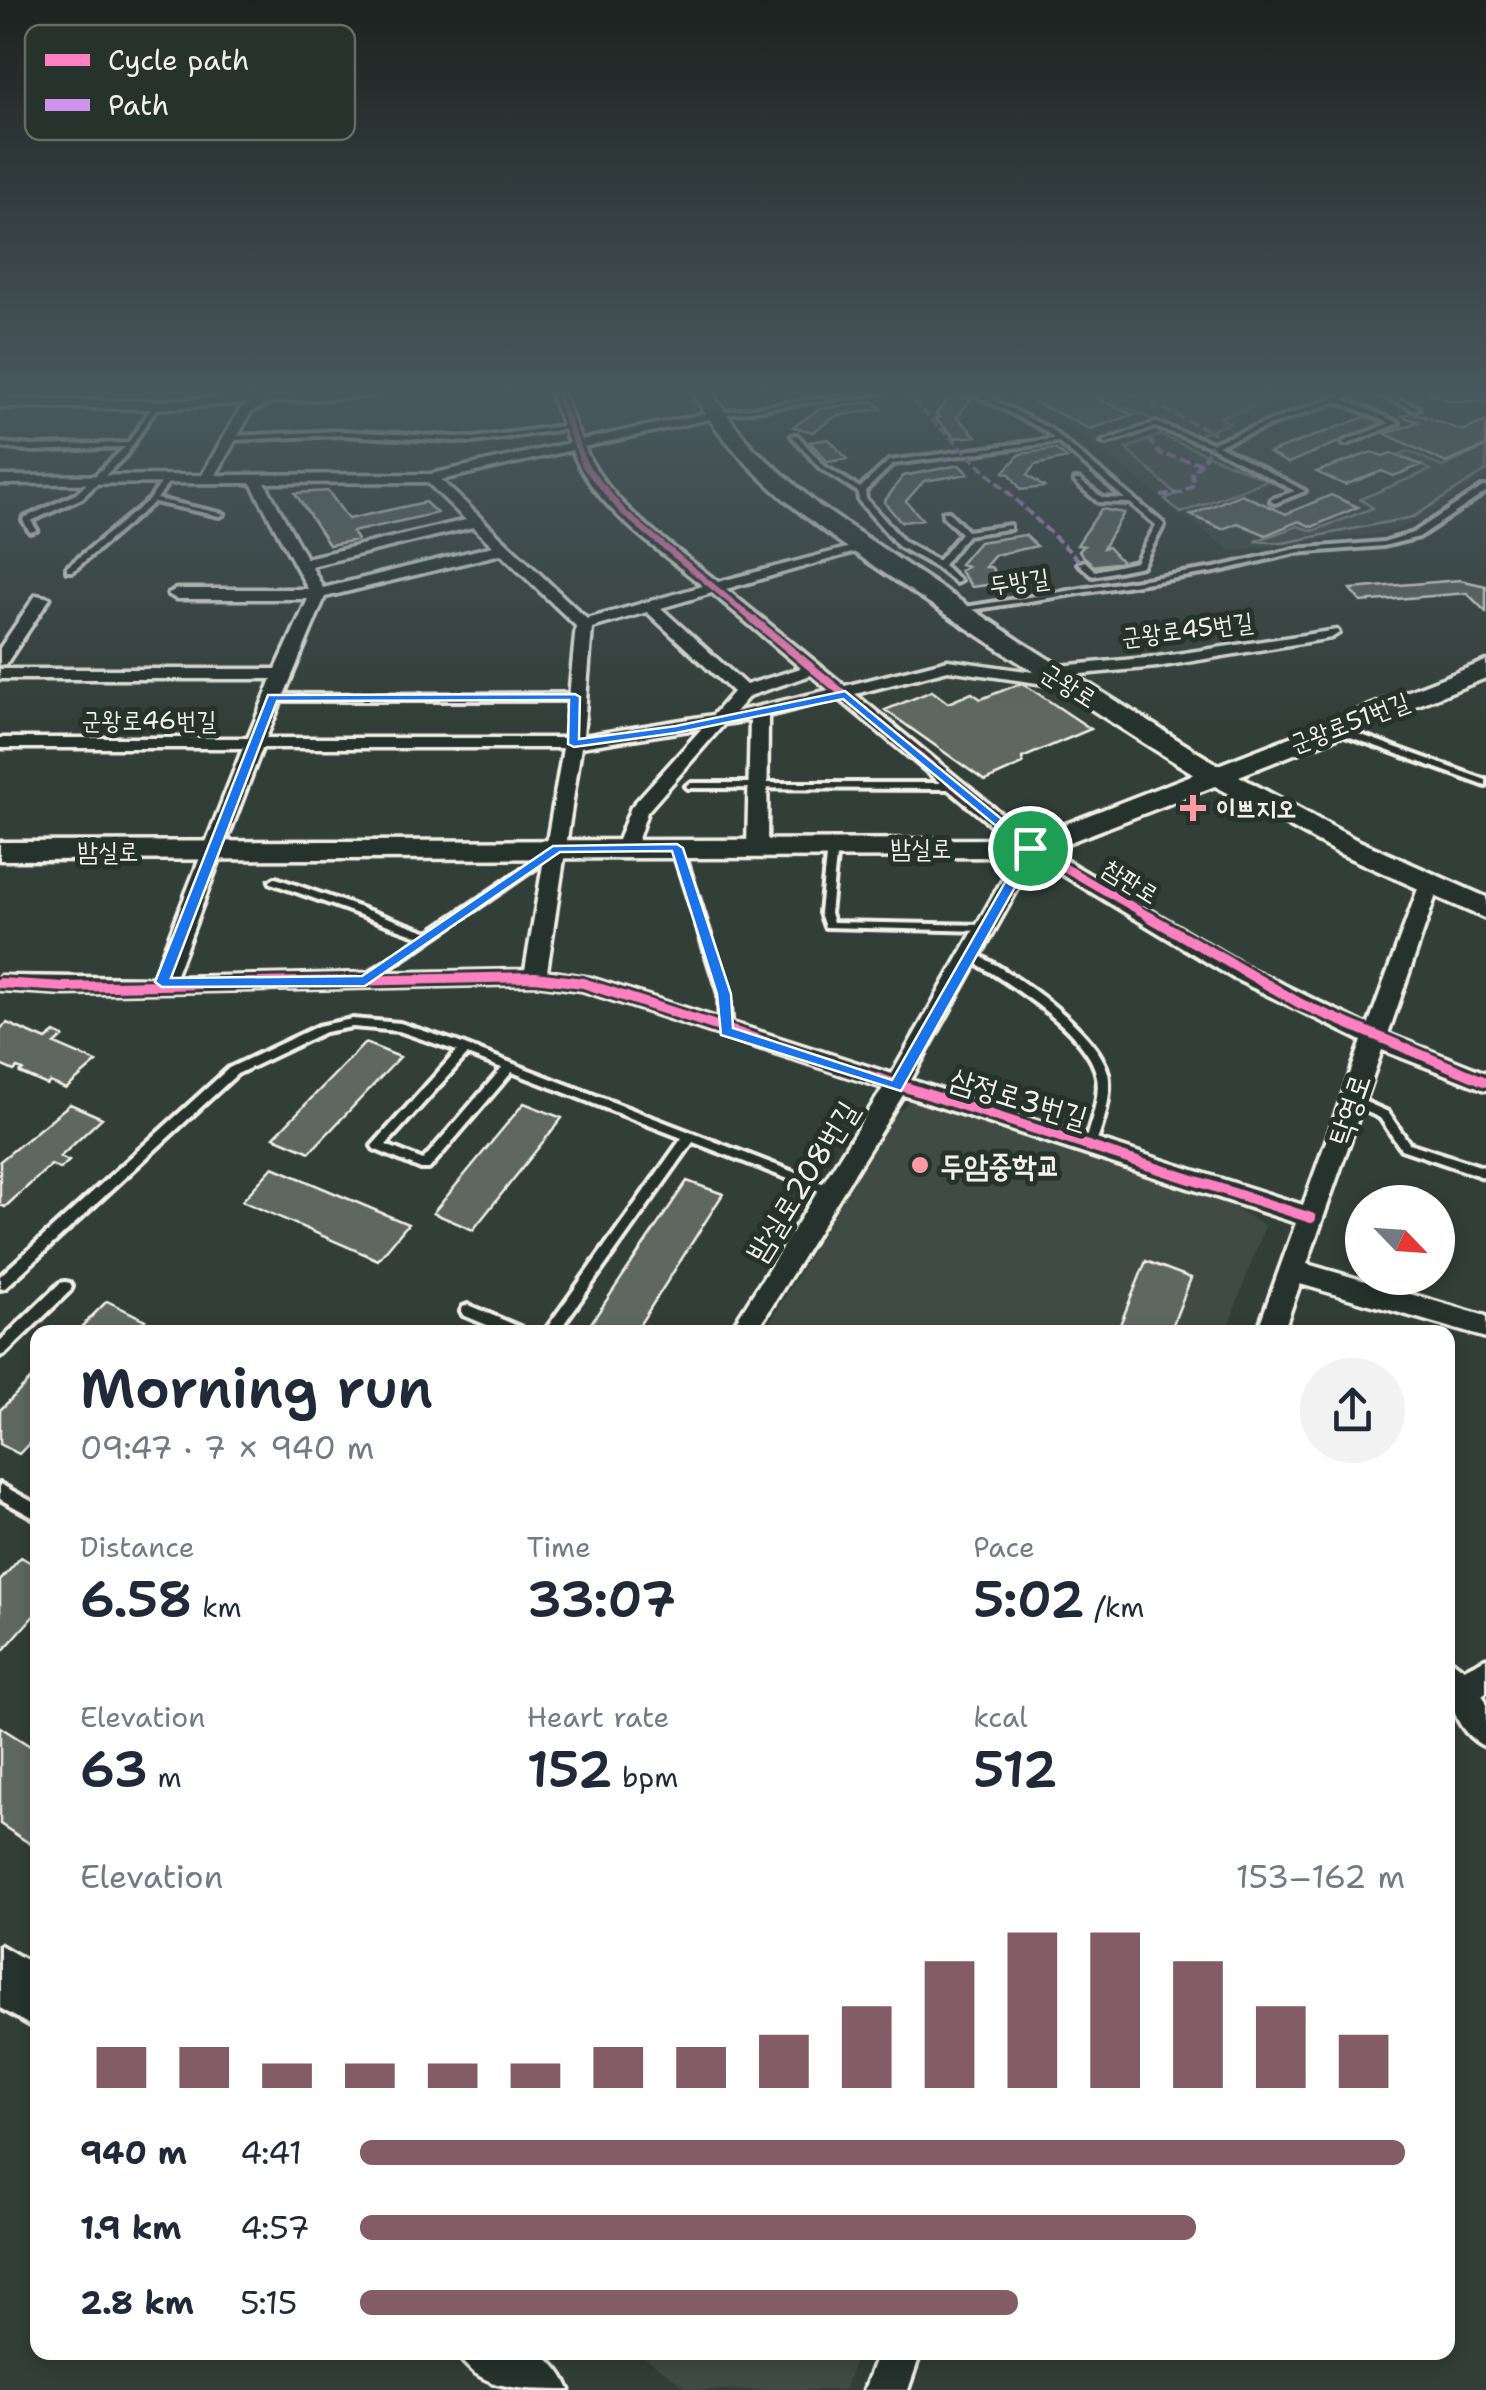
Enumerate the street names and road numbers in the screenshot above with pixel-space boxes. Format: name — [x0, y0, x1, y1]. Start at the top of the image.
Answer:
street label: 두방길 — [987, 560, 1051, 602]
street label: 군왕로45번길 — [1119, 604, 1255, 654]
street label: 군왕로 — [1034, 655, 1104, 715]
street label: 군왕로51번길 — [1284, 684, 1414, 760]
street label: 군왕로46번길 — [81, 703, 217, 737]
street label: 밤실로 — [891, 831, 951, 865]
street label: 밤실로 — [78, 834, 138, 868]
street label: 참판로 — [1096, 851, 1166, 911]
street label: 삼정로3번길 — [945, 1058, 1093, 1138]
street label: 탁영로 — [1318, 1068, 1380, 1150]
street label: 밤실로208번길 — [736, 1093, 868, 1269]

